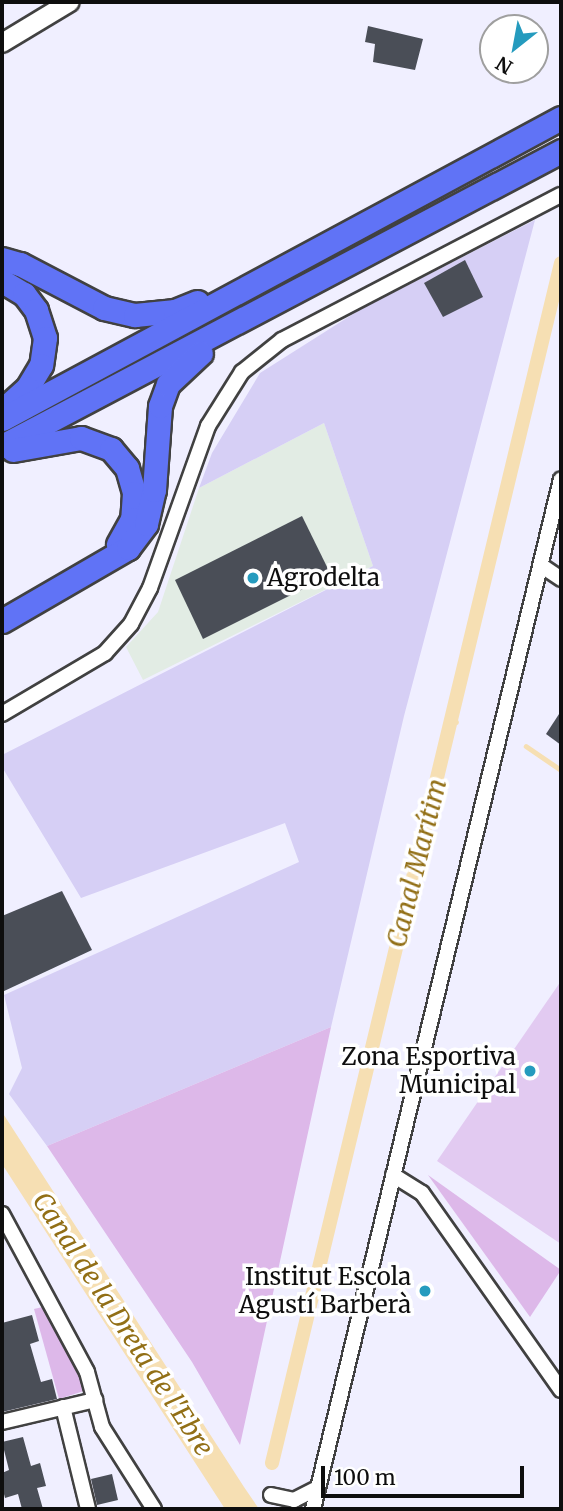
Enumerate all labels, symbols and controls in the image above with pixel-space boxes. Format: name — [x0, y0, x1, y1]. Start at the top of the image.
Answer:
north arrow — [479, 14, 549, 84]
text: N — [492, 51, 517, 79]
place label: Agrodelta — [267, 564, 380, 592]
marker: Agrodelta — [245, 570, 261, 586]
water label: Canal Marítim — [381, 775, 453, 951]
place label: Zona Esportiva Municipal — [341, 1043, 516, 1099]
marker: Zona Esportiva Municipal — [522, 1063, 538, 1079]
water label: Canal de la Dreta de l'Ebre — [26, 1186, 220, 1462]
place label: Institut Escola Agustí Barberà — [239, 1263, 411, 1319]
marker: Institut Escola Agustí Barberà — [417, 1283, 433, 1299]
scale bar — [325, 1452, 528, 1496]
text: 100 m — [334, 1464, 396, 1491]

